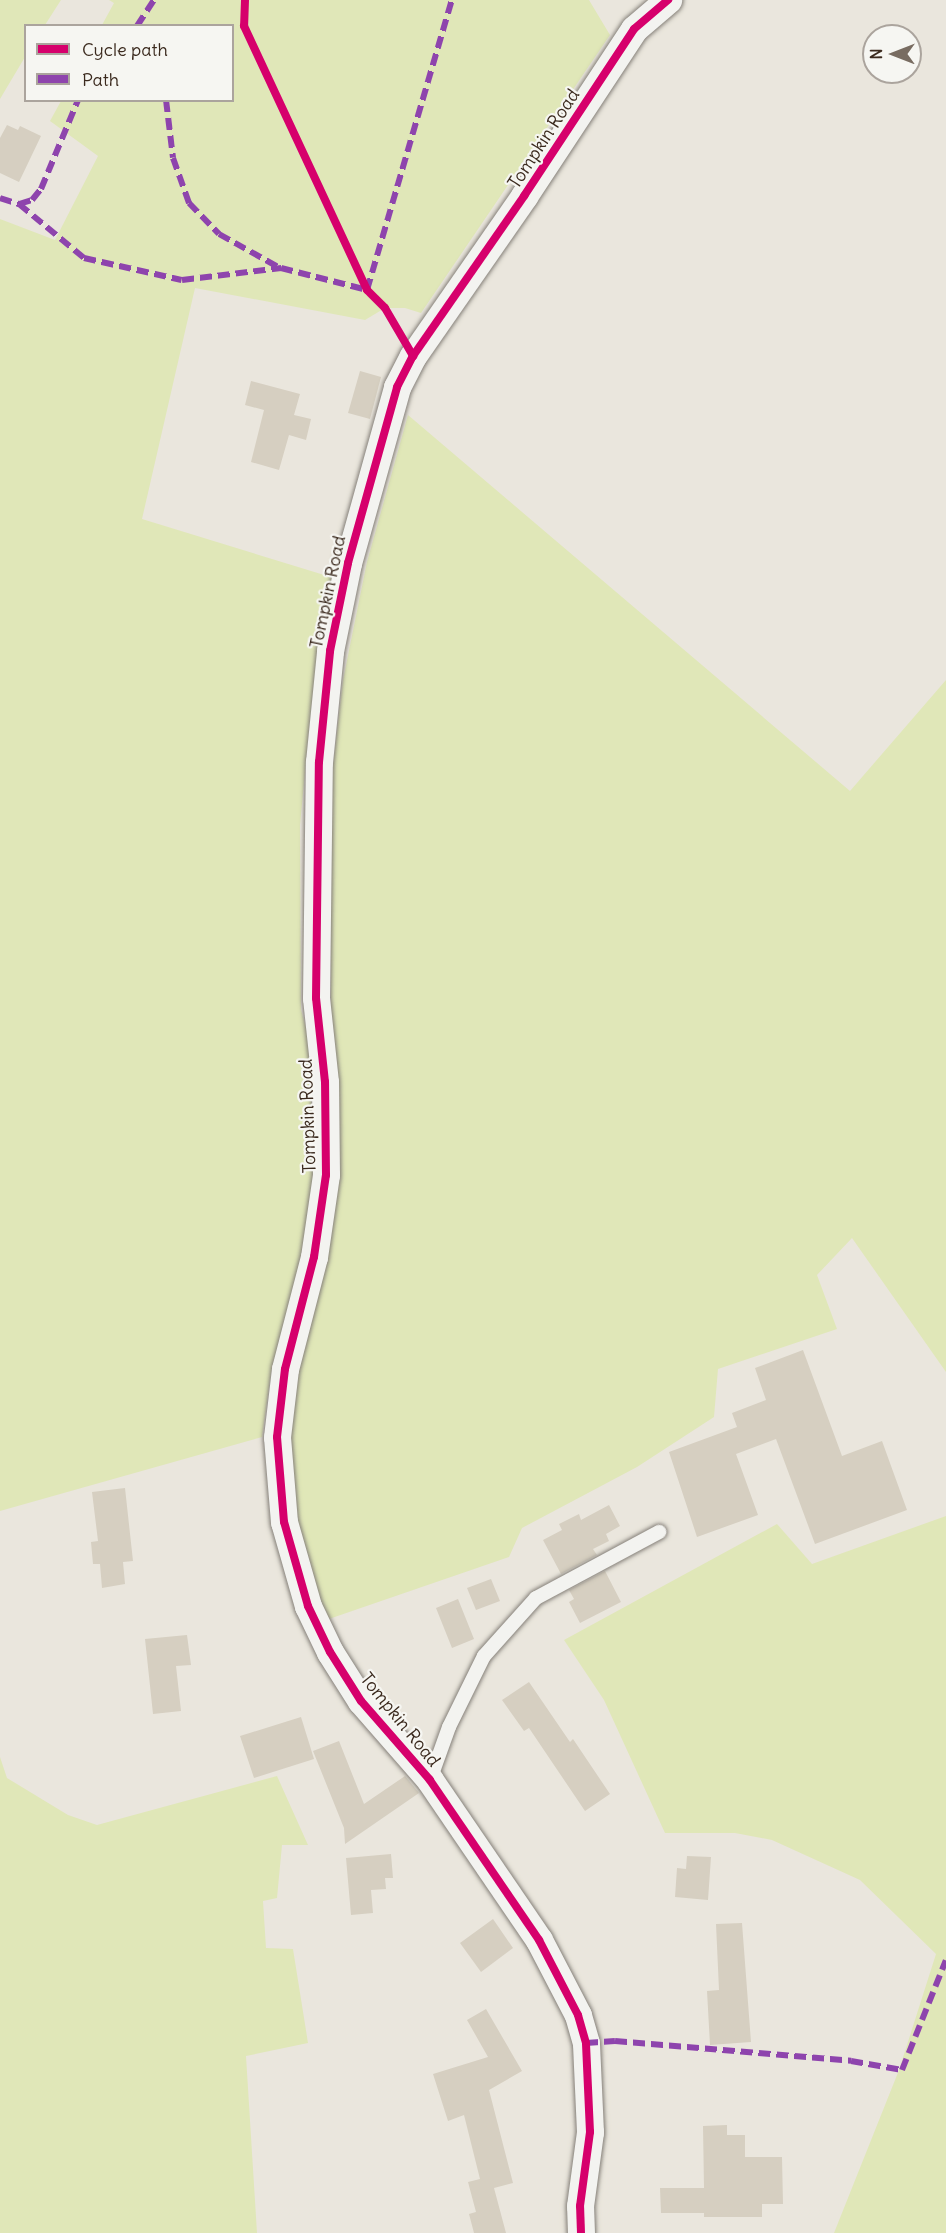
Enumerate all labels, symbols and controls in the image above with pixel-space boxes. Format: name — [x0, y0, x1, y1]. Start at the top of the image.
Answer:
legend — [24, 24, 234, 102]
north arrow — [862, 24, 922, 84]
text: Cycle path — [82, 38, 168, 61]
text: N — [866, 48, 886, 60]
text: Path — [82, 68, 119, 91]
street label: Tompkin Road — [504, 85, 584, 193]
street label: Tompkin Road — [306, 534, 350, 650]
street label: Tompkin Road — [295, 1058, 321, 1174]
street label: Tompkin Road — [356, 1669, 444, 1771]

